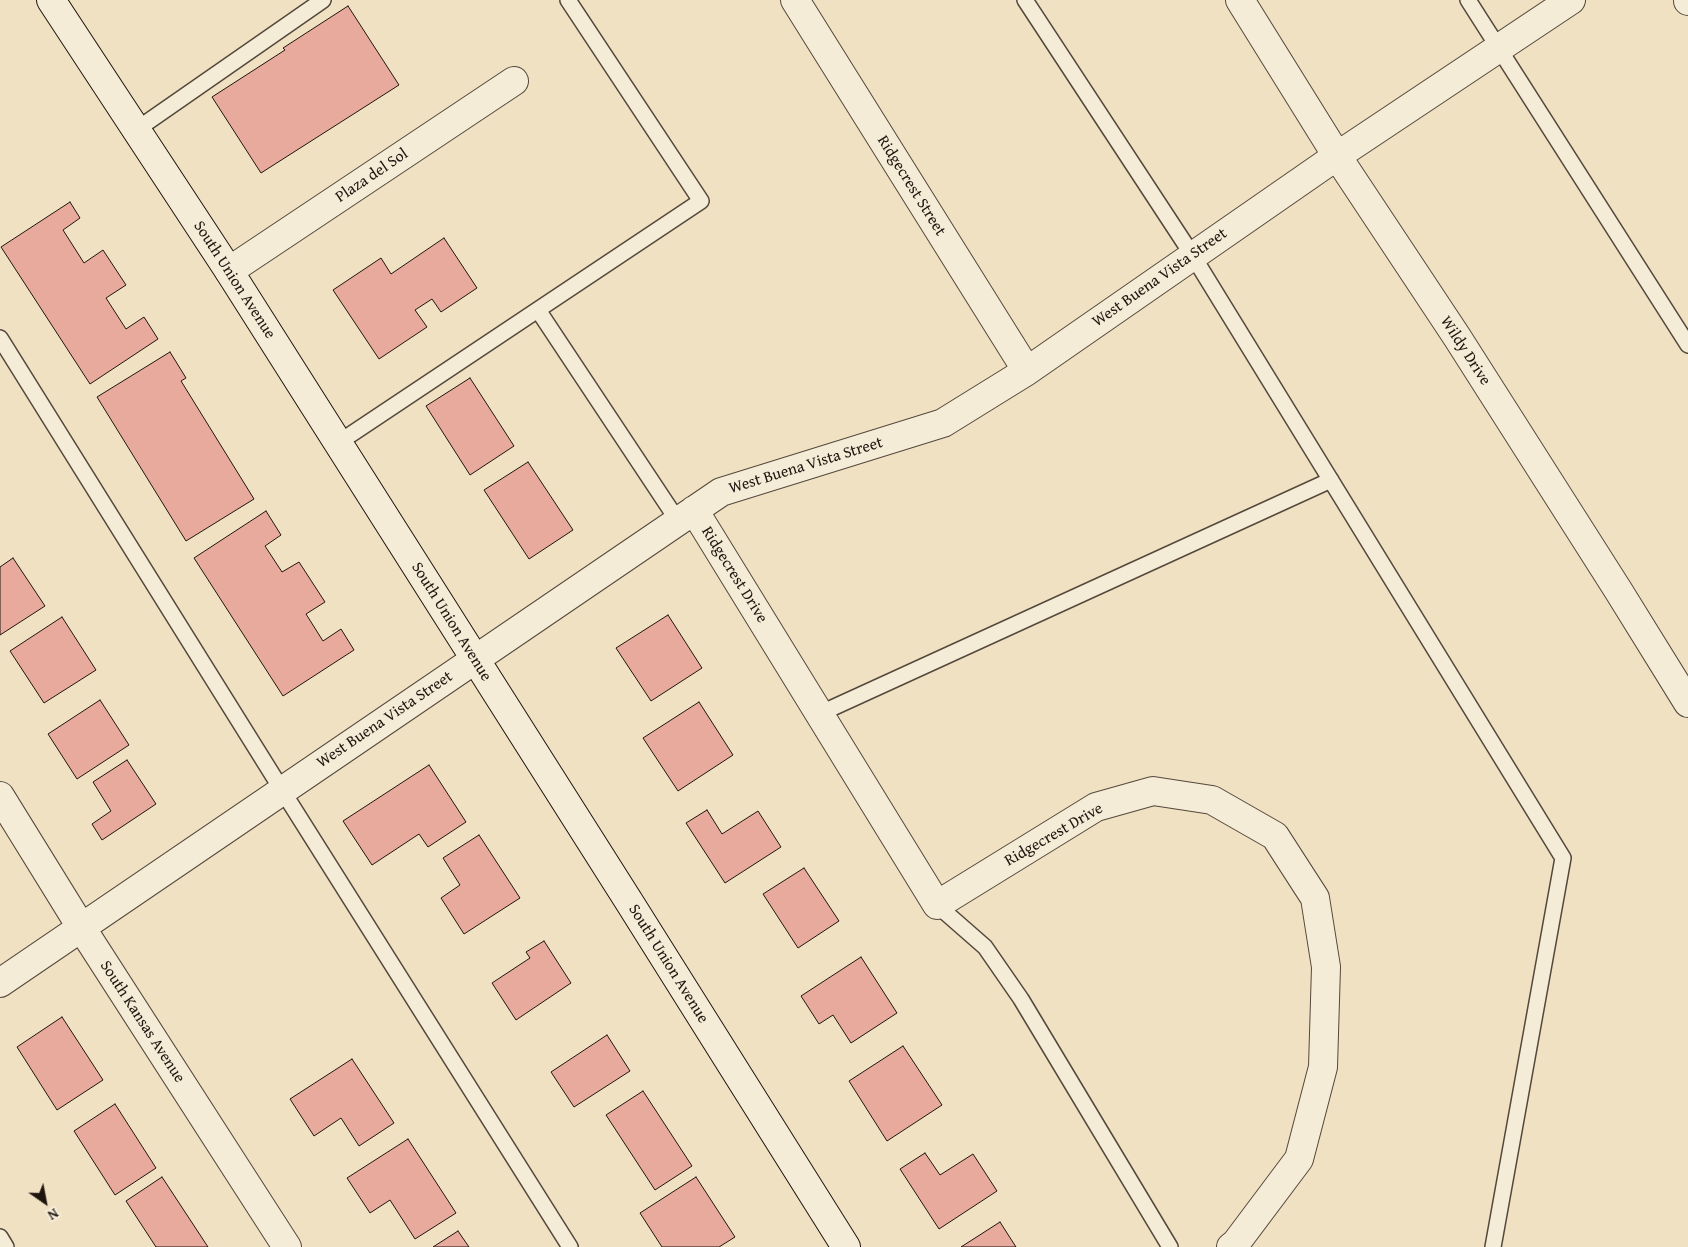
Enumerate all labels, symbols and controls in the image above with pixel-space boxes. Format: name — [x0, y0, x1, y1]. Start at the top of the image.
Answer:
street label: Ridgecrest Street — [872, 132, 950, 240]
street label: Plaza del Sol — [332, 145, 412, 207]
street label: South Union Avenue — [189, 217, 279, 343]
street label: West Buena Vista Street — [1089, 224, 1231, 332]
street label: Wildy Drive — [1436, 313, 1494, 389]
street label: West Buena Vista Street — [727, 433, 885, 499]
street label: Ridgecrest Drive — [697, 523, 771, 627]
street label: South Union Avenue — [407, 559, 495, 685]
street label: West Buena Vista Street — [313, 667, 457, 773]
street label: Ridgecrest Drive — [1002, 799, 1106, 871]
street label: South Union Avenue — [624, 901, 712, 1027]
street label: South Kansas Avenue — [95, 957, 189, 1087]
north arrow — [20, 1177, 70, 1227]
text: N — [44, 1204, 63, 1226]

